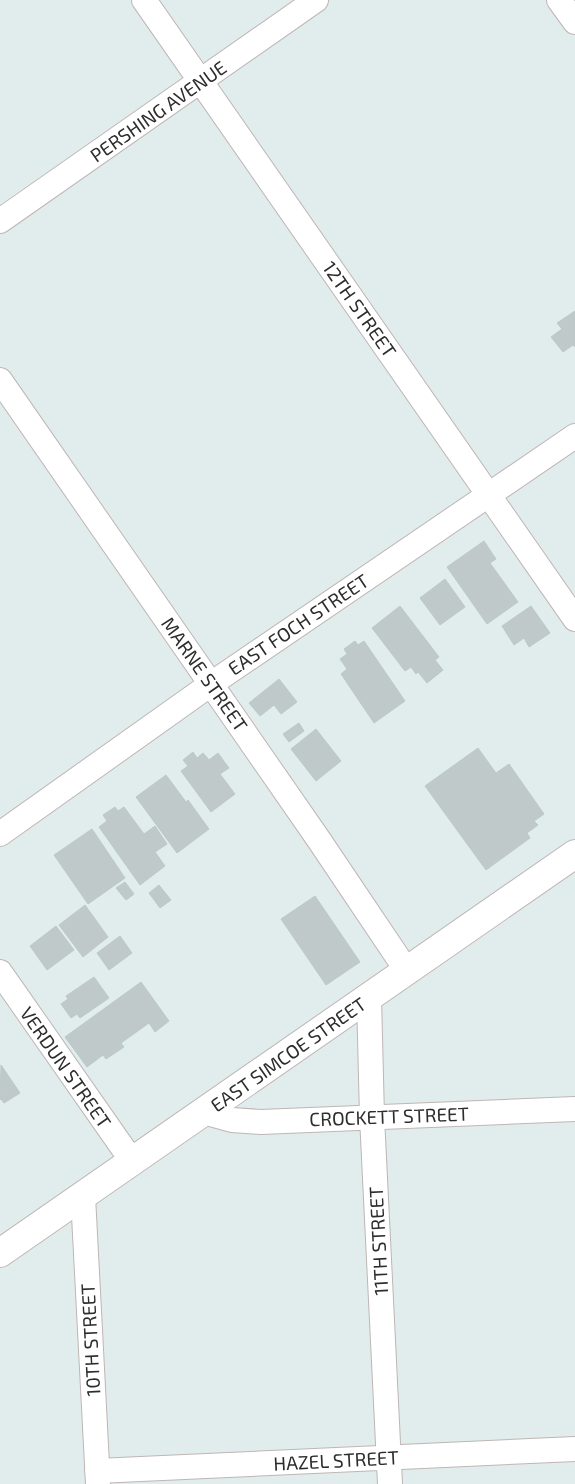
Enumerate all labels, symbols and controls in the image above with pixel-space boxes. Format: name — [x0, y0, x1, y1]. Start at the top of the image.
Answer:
street label: PERSHING AVENUE — [85, 55, 231, 167]
street label: 12TH STREET — [318, 257, 402, 361]
street label: EAST FOCH STREET — [223, 569, 373, 679]
street label: MARNE STREET — [157, 612, 253, 736]
street label: EAST SIMCOE STREET — [206, 992, 370, 1116]
street label: VERDUN STREET — [16, 1002, 116, 1132]
street label: CROCKETT STREET — [309, 1102, 469, 1130]
street label: 11TH STREET — [364, 1186, 392, 1296]
street label: 10TH STREET — [76, 1283, 104, 1397]
street label: HAZEL STREET — [273, 1445, 399, 1475]

